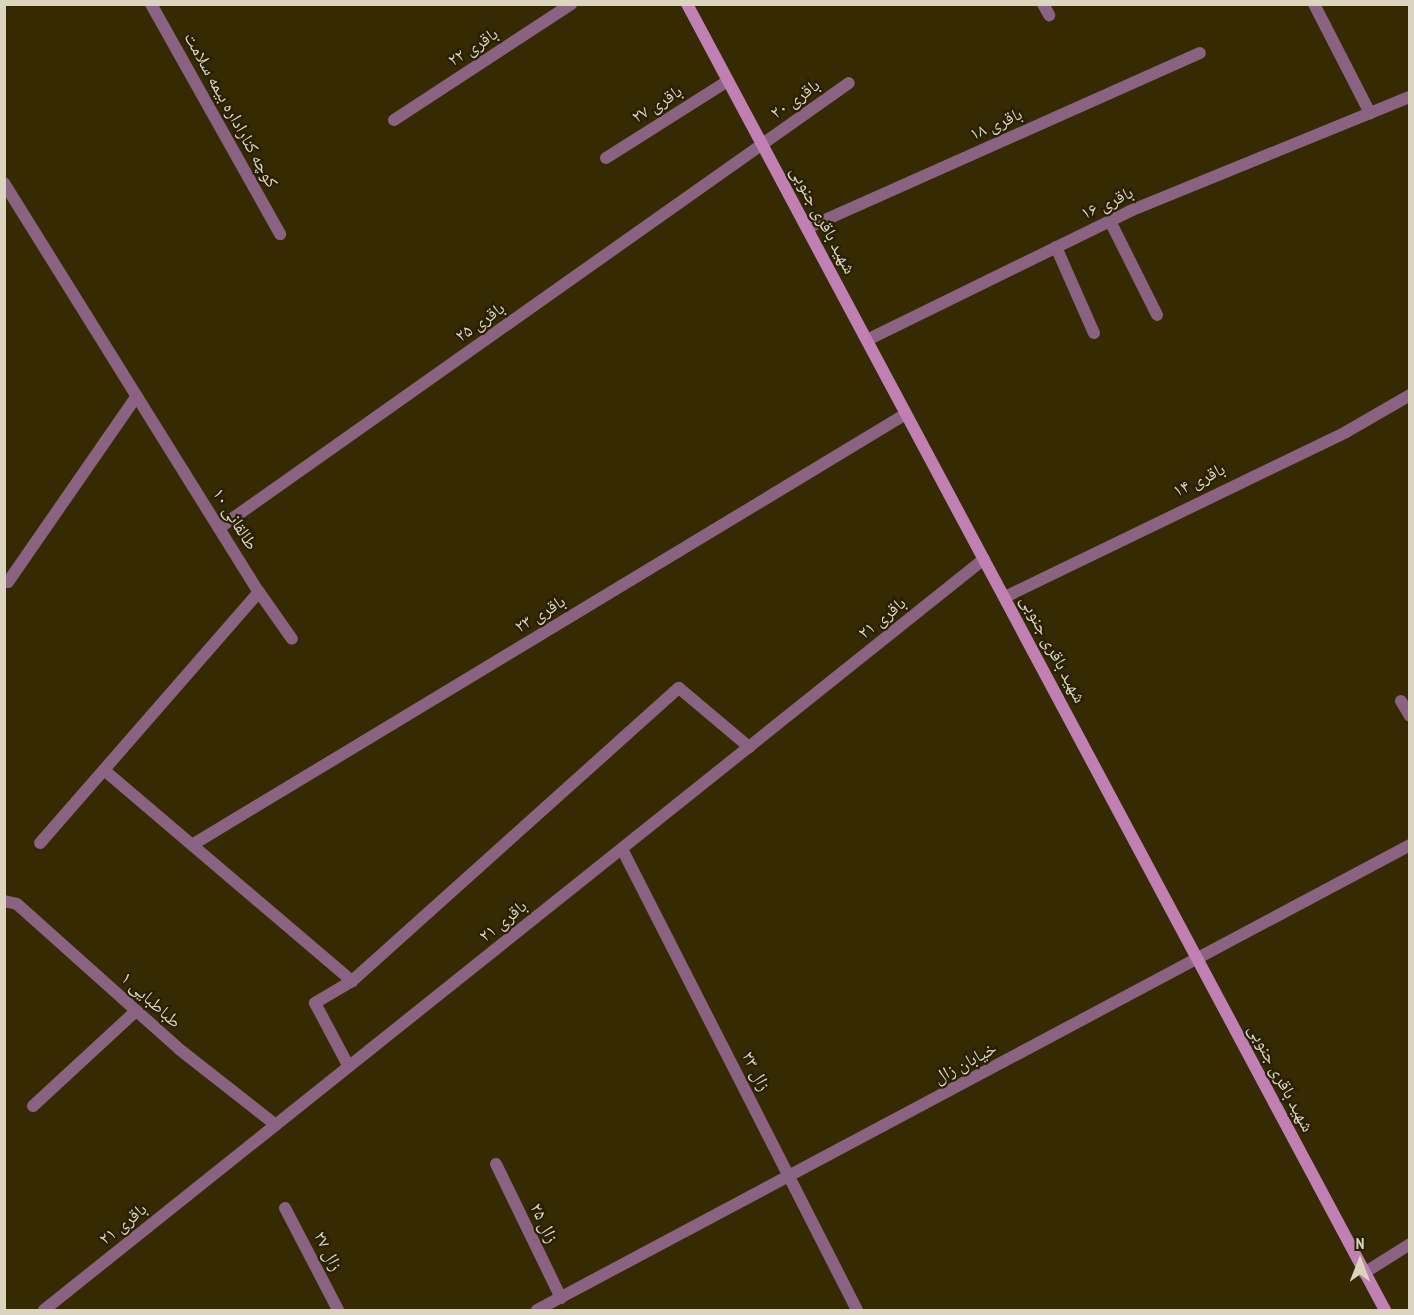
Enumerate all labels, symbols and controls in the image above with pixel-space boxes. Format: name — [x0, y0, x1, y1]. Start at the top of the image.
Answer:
street label: باقری ۲۲ — [444, 23, 502, 71]
street label: کوچه کناراداره بیمه سلامت — [179, 29, 283, 191]
street label: باقری ۲۰ — [766, 74, 824, 124]
street label: باقری ۲۷ — [628, 80, 686, 128]
street label: باقری ۱۸ — [966, 103, 1026, 145]
street label: شهید باقری جنوبی — [785, 162, 861, 278]
street label: باقری ۱۶ — [1077, 181, 1137, 225]
street label: باقری ۲۵ — [451, 297, 509, 347]
street label: باقری ۱۴ — [1169, 458, 1229, 502]
street label: طالقانی ۱۰ — [208, 484, 262, 554]
street label: باقری ۲۳ — [511, 590, 569, 638]
street label: شهید باقری جنوبی — [1015, 591, 1091, 707]
street label: باقری ۲۱ — [854, 592, 910, 644]
street label: باقری ۲۱ — [475, 895, 531, 947]
street label: طباطبایی ۱ — [116, 967, 186, 1033]
street label: شهید باقری جنوبی — [1243, 1020, 1319, 1136]
street label: خیابان زال — [930, 1037, 1000, 1089]
street label: زال ۲۳ — [737, 1047, 775, 1095]
street label: باقری ۲۱ — [95, 1198, 151, 1250]
street label: زال ۲۵ — [525, 1199, 563, 1247]
street label: زال ۲۷ — [309, 1227, 347, 1275]
north arrow — [1330, 1231, 1390, 1291]
text: N — [1356, 1233, 1364, 1253]

